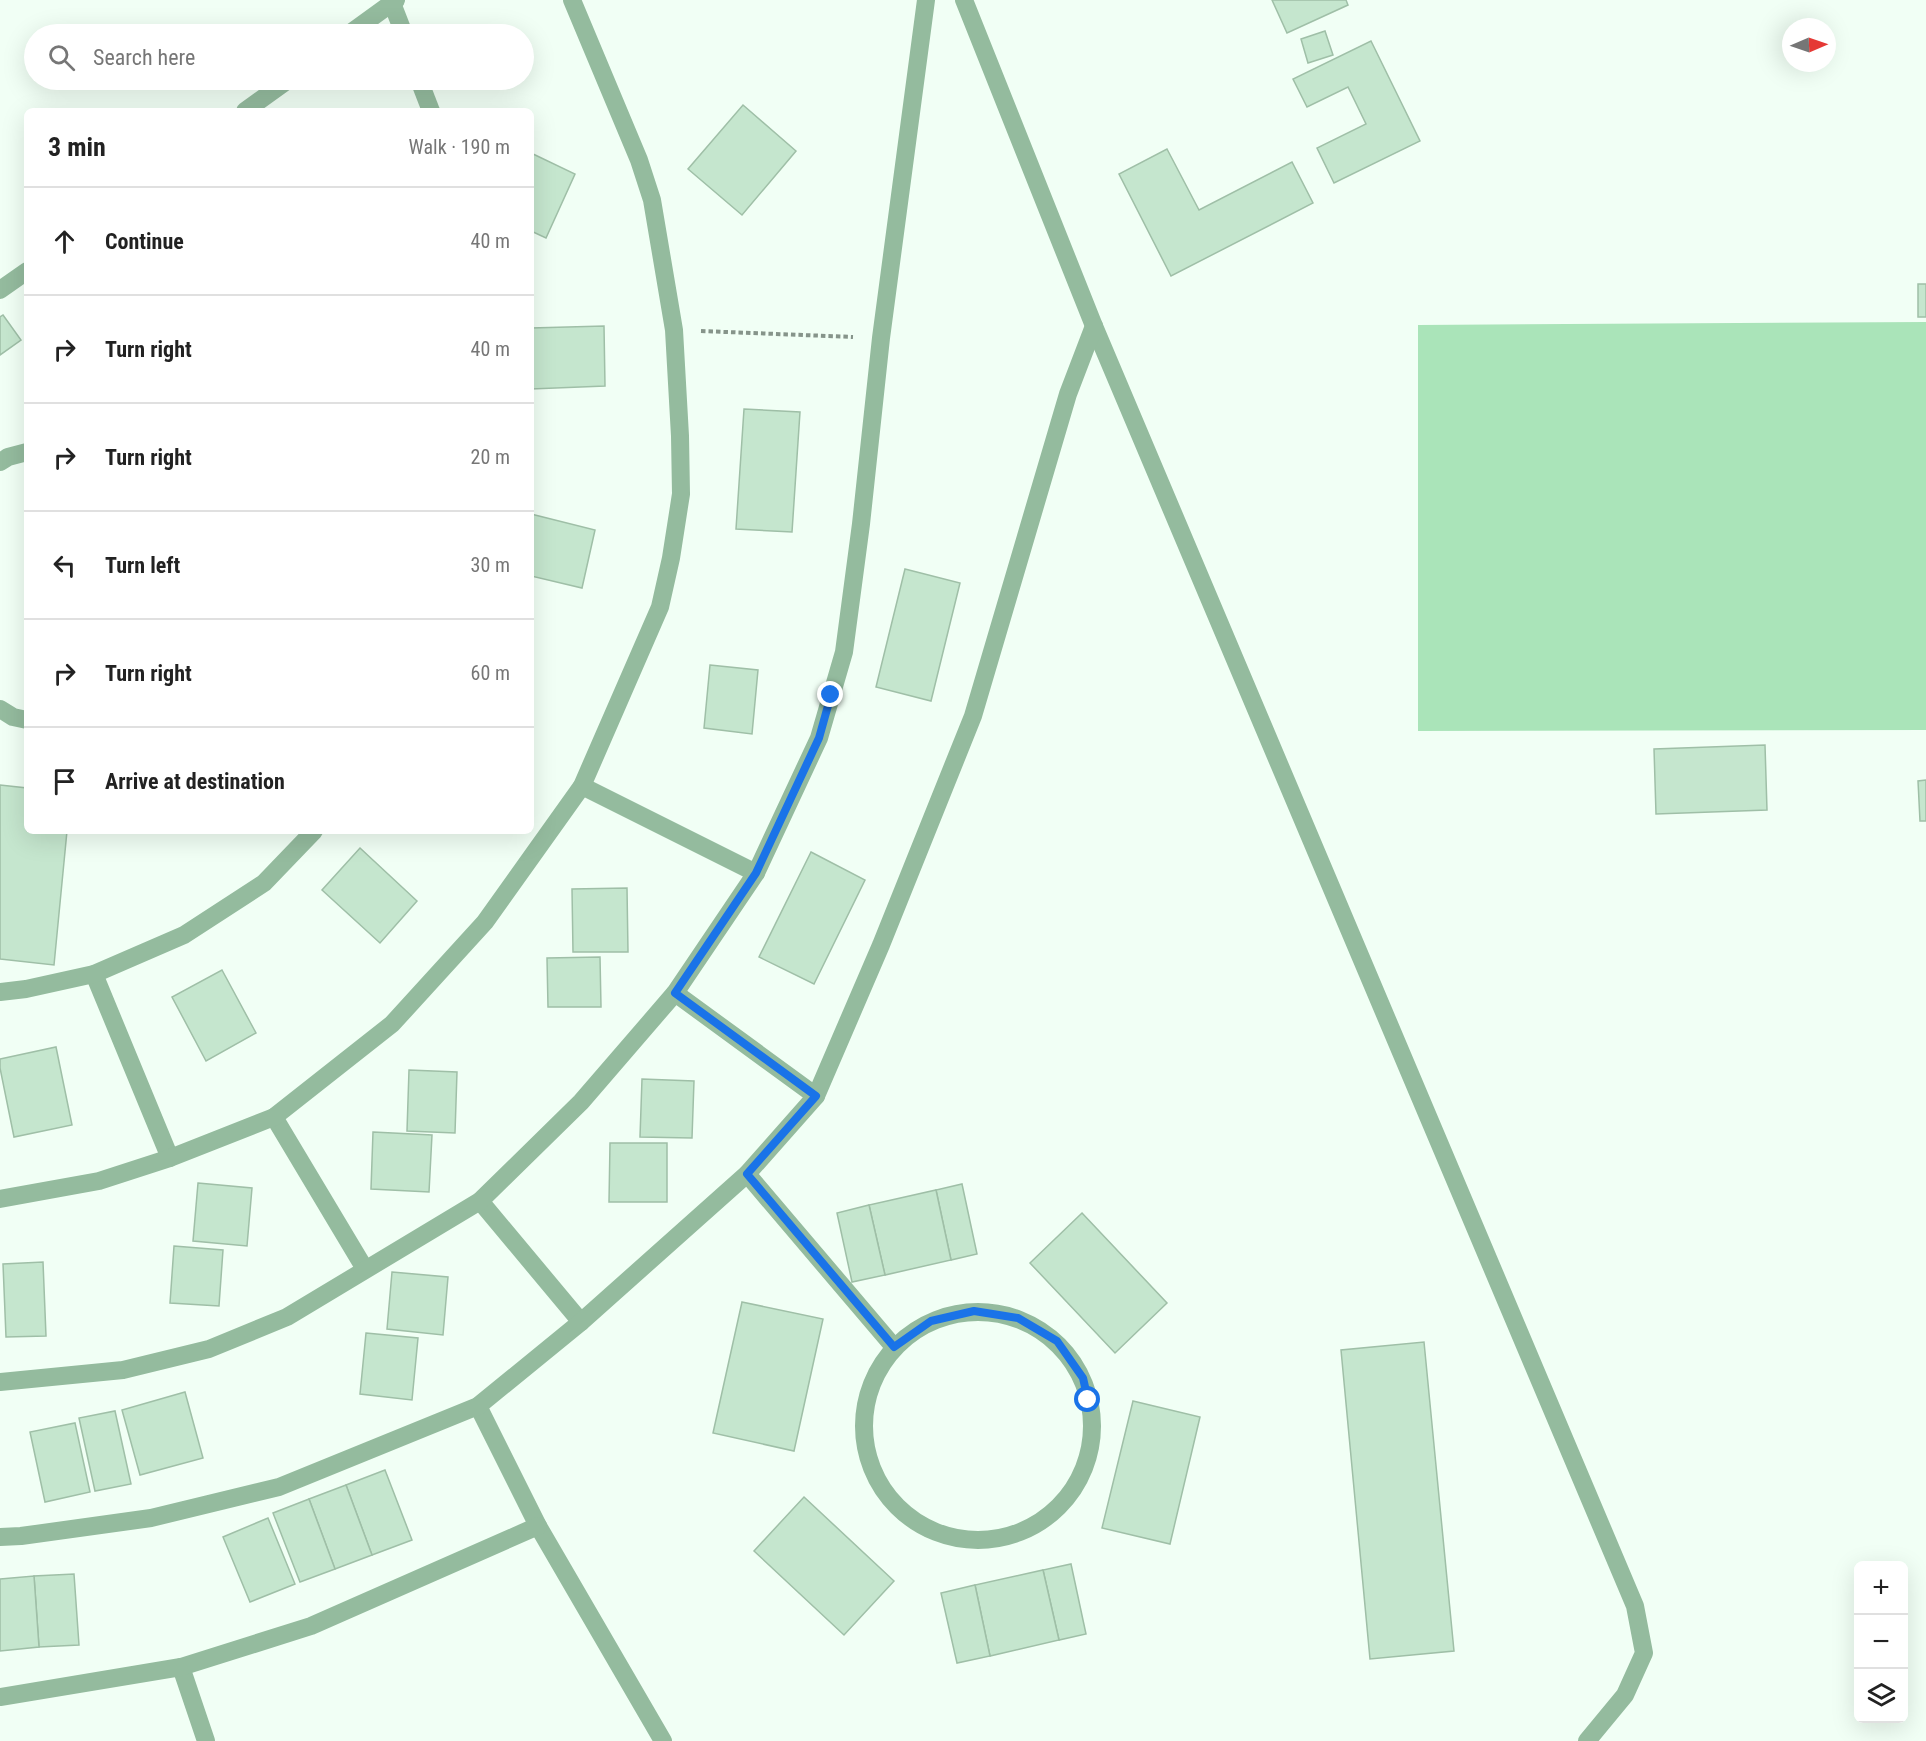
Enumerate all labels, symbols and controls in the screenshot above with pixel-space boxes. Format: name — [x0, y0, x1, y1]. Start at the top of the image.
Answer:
north arrow — [1782, 18, 1836, 72]
search box — [24, 24, 534, 90]
icon: search — [45, 41, 78, 74]
text: Search here — [93, 45, 195, 70]
text: 3 min — [48, 132, 106, 162]
text: Walk · 190 m — [409, 135, 510, 159]
icon: ahead — [48, 225, 81, 258]
text: Continue — [105, 229, 184, 254]
text: 40 m — [471, 229, 510, 253]
icon: right — [48, 333, 81, 366]
text: Turn right — [105, 337, 192, 362]
text: 40 m — [471, 337, 510, 361]
icon: right — [48, 441, 81, 474]
text: Turn right — [105, 445, 192, 470]
text: 20 m — [471, 445, 510, 469]
icon: left — [48, 549, 81, 582]
text: Turn left — [105, 553, 180, 578]
text: 30 m — [471, 553, 510, 577]
icon: right — [48, 657, 81, 690]
text: Turn right — [105, 661, 192, 686]
text: 60 m — [471, 661, 510, 685]
route end — [817, 681, 843, 707]
icon: arrive — [48, 765, 81, 798]
text: Arrive at destination — [105, 769, 285, 794]
route start — [1074, 1386, 1100, 1412]
map controls — [1854, 1561, 1908, 1723]
button: + — [1854, 1561, 1908, 1615]
button: − — [1854, 1615, 1908, 1669]
button: layers — [1854, 1669, 1908, 1723]

